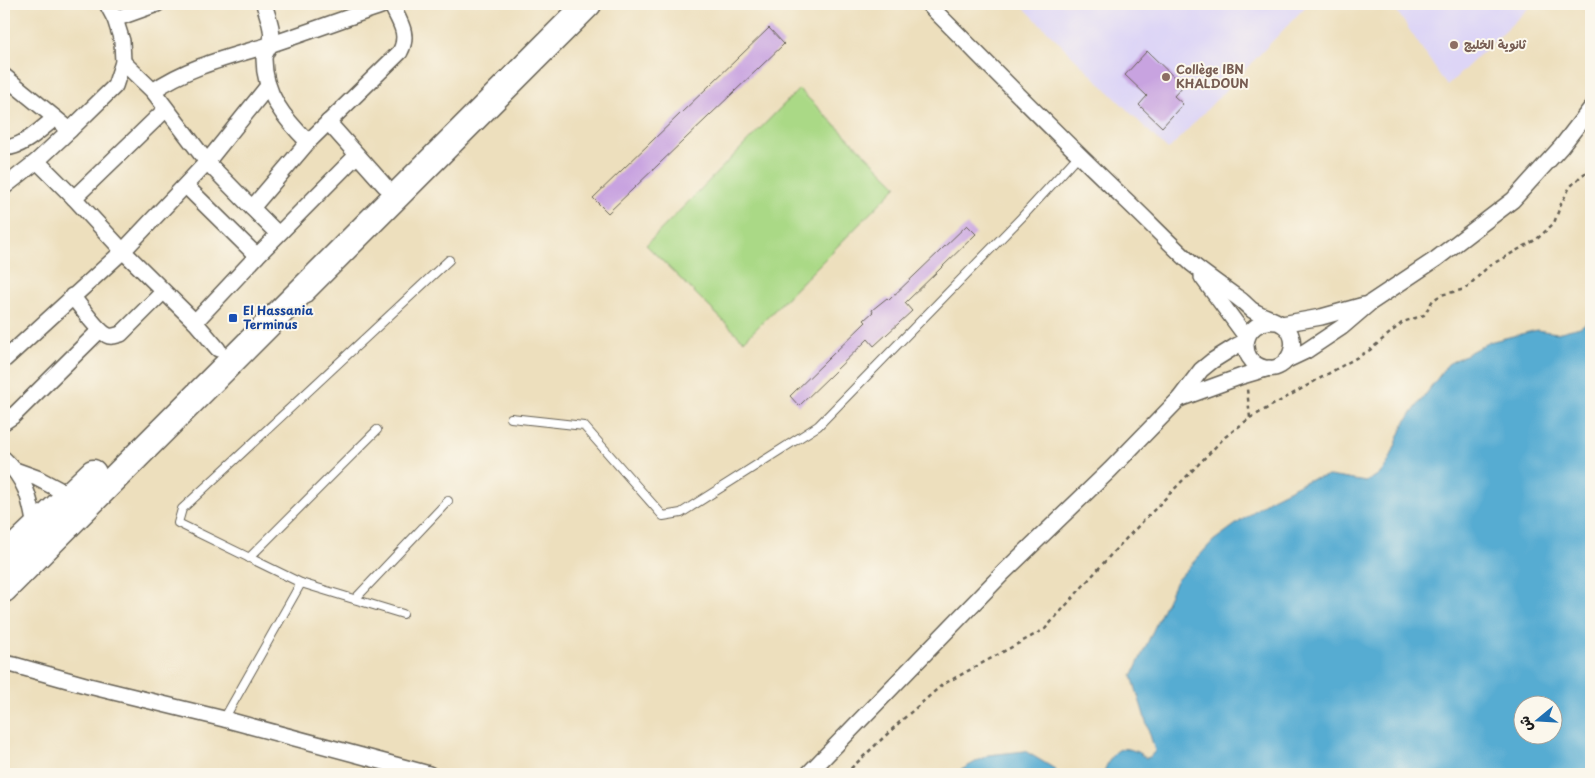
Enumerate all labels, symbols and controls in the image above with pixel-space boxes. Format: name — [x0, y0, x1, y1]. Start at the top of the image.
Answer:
place label: ثانوية الخليج — [1464, 35, 1527, 53]
marker: ثانوية الخليج — [1448, 39, 1460, 51]
place label: Collège IBN KHALDOUN — [1176, 60, 1249, 92]
marker: Collège IBN KHALDOUN — [1160, 71, 1172, 83]
place label: El Hassania Terminus — [243, 301, 314, 333]
marker: El Hassania Terminus — [227, 312, 239, 324]
north arrow — [1512, 696, 1562, 746]
text: ش — [1513, 714, 1538, 735]

